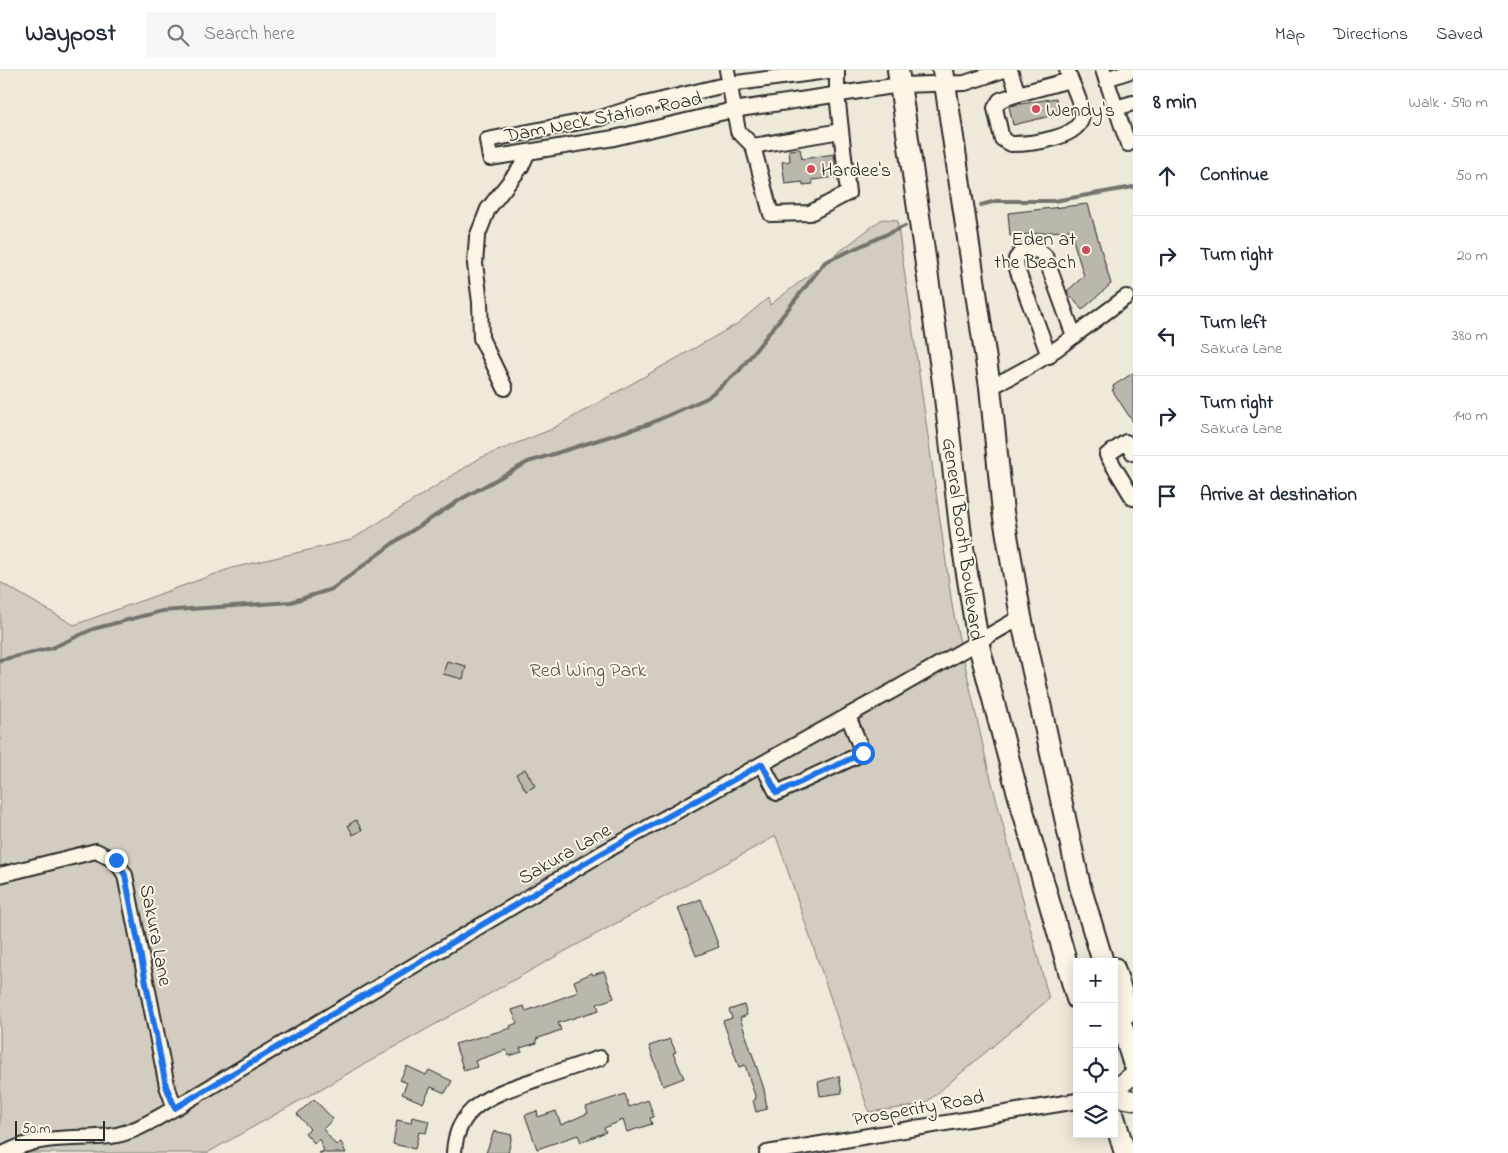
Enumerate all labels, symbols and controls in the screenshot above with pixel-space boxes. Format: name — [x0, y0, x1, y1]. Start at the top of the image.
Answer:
search box — [146, 12, 496, 57]
text: Waypost — [25, 17, 116, 52]
icon: search — [164, 21, 192, 49]
text: Search here — [204, 21, 295, 48]
text: Map — [1275, 22, 1305, 48]
text: Directions — [1333, 22, 1408, 48]
text: Saved — [1436, 22, 1483, 48]
street label: Dam Neck Station Road — [501, 85, 705, 152]
text: 8 min — [1153, 88, 1197, 118]
text: Walk · 590 m — [1409, 91, 1488, 115]
place label: Wendy's — [1046, 97, 1115, 126]
marker: Wendy's — [1030, 103, 1042, 115]
place label: Hardee's — [821, 157, 891, 186]
icon: ahead — [1153, 162, 1181, 190]
text: Continue — [1200, 162, 1268, 189]
marker: Hardee's — [805, 163, 817, 175]
text: 50 m — [1456, 164, 1488, 188]
place label: Eden at the Beach — [994, 226, 1076, 278]
icon: right — [1153, 242, 1181, 270]
text: Turn right — [1200, 242, 1273, 269]
marker: Eden at the Beach — [1080, 244, 1092, 256]
text: 20 m — [1457, 244, 1488, 268]
text: Turn left — [1200, 310, 1267, 337]
icon: left — [1153, 322, 1181, 350]
text: 380 m — [1452, 324, 1488, 348]
text: Sakura Lane — [1200, 337, 1282, 361]
text: Turn right — [1200, 390, 1273, 417]
icon: right — [1153, 402, 1181, 430]
text: 140 m — [1453, 404, 1488, 428]
text: Sakura Lane — [1200, 417, 1282, 441]
street label: General Booth Boulevard — [933, 436, 990, 643]
icon: arrive — [1153, 482, 1181, 510]
text: Arrive at destination — [1200, 482, 1357, 509]
park label: Red Wing Park — [530, 657, 646, 687]
route start — [852, 742, 875, 765]
street label: Sakura Lane — [513, 817, 617, 893]
route end — [105, 849, 128, 872]
street label: Sakura Lane — [131, 882, 179, 989]
map controls — [1073, 958, 1118, 1138]
button: + — [1073, 958, 1118, 1003]
button: − — [1073, 1003, 1118, 1048]
button: locate — [1073, 1048, 1118, 1093]
street label: Prosperity Road — [850, 1084, 987, 1135]
button: layers — [1073, 1093, 1118, 1138]
scale bar — [15, 1118, 105, 1141]
text: 50 m — [22, 1119, 50, 1140]

